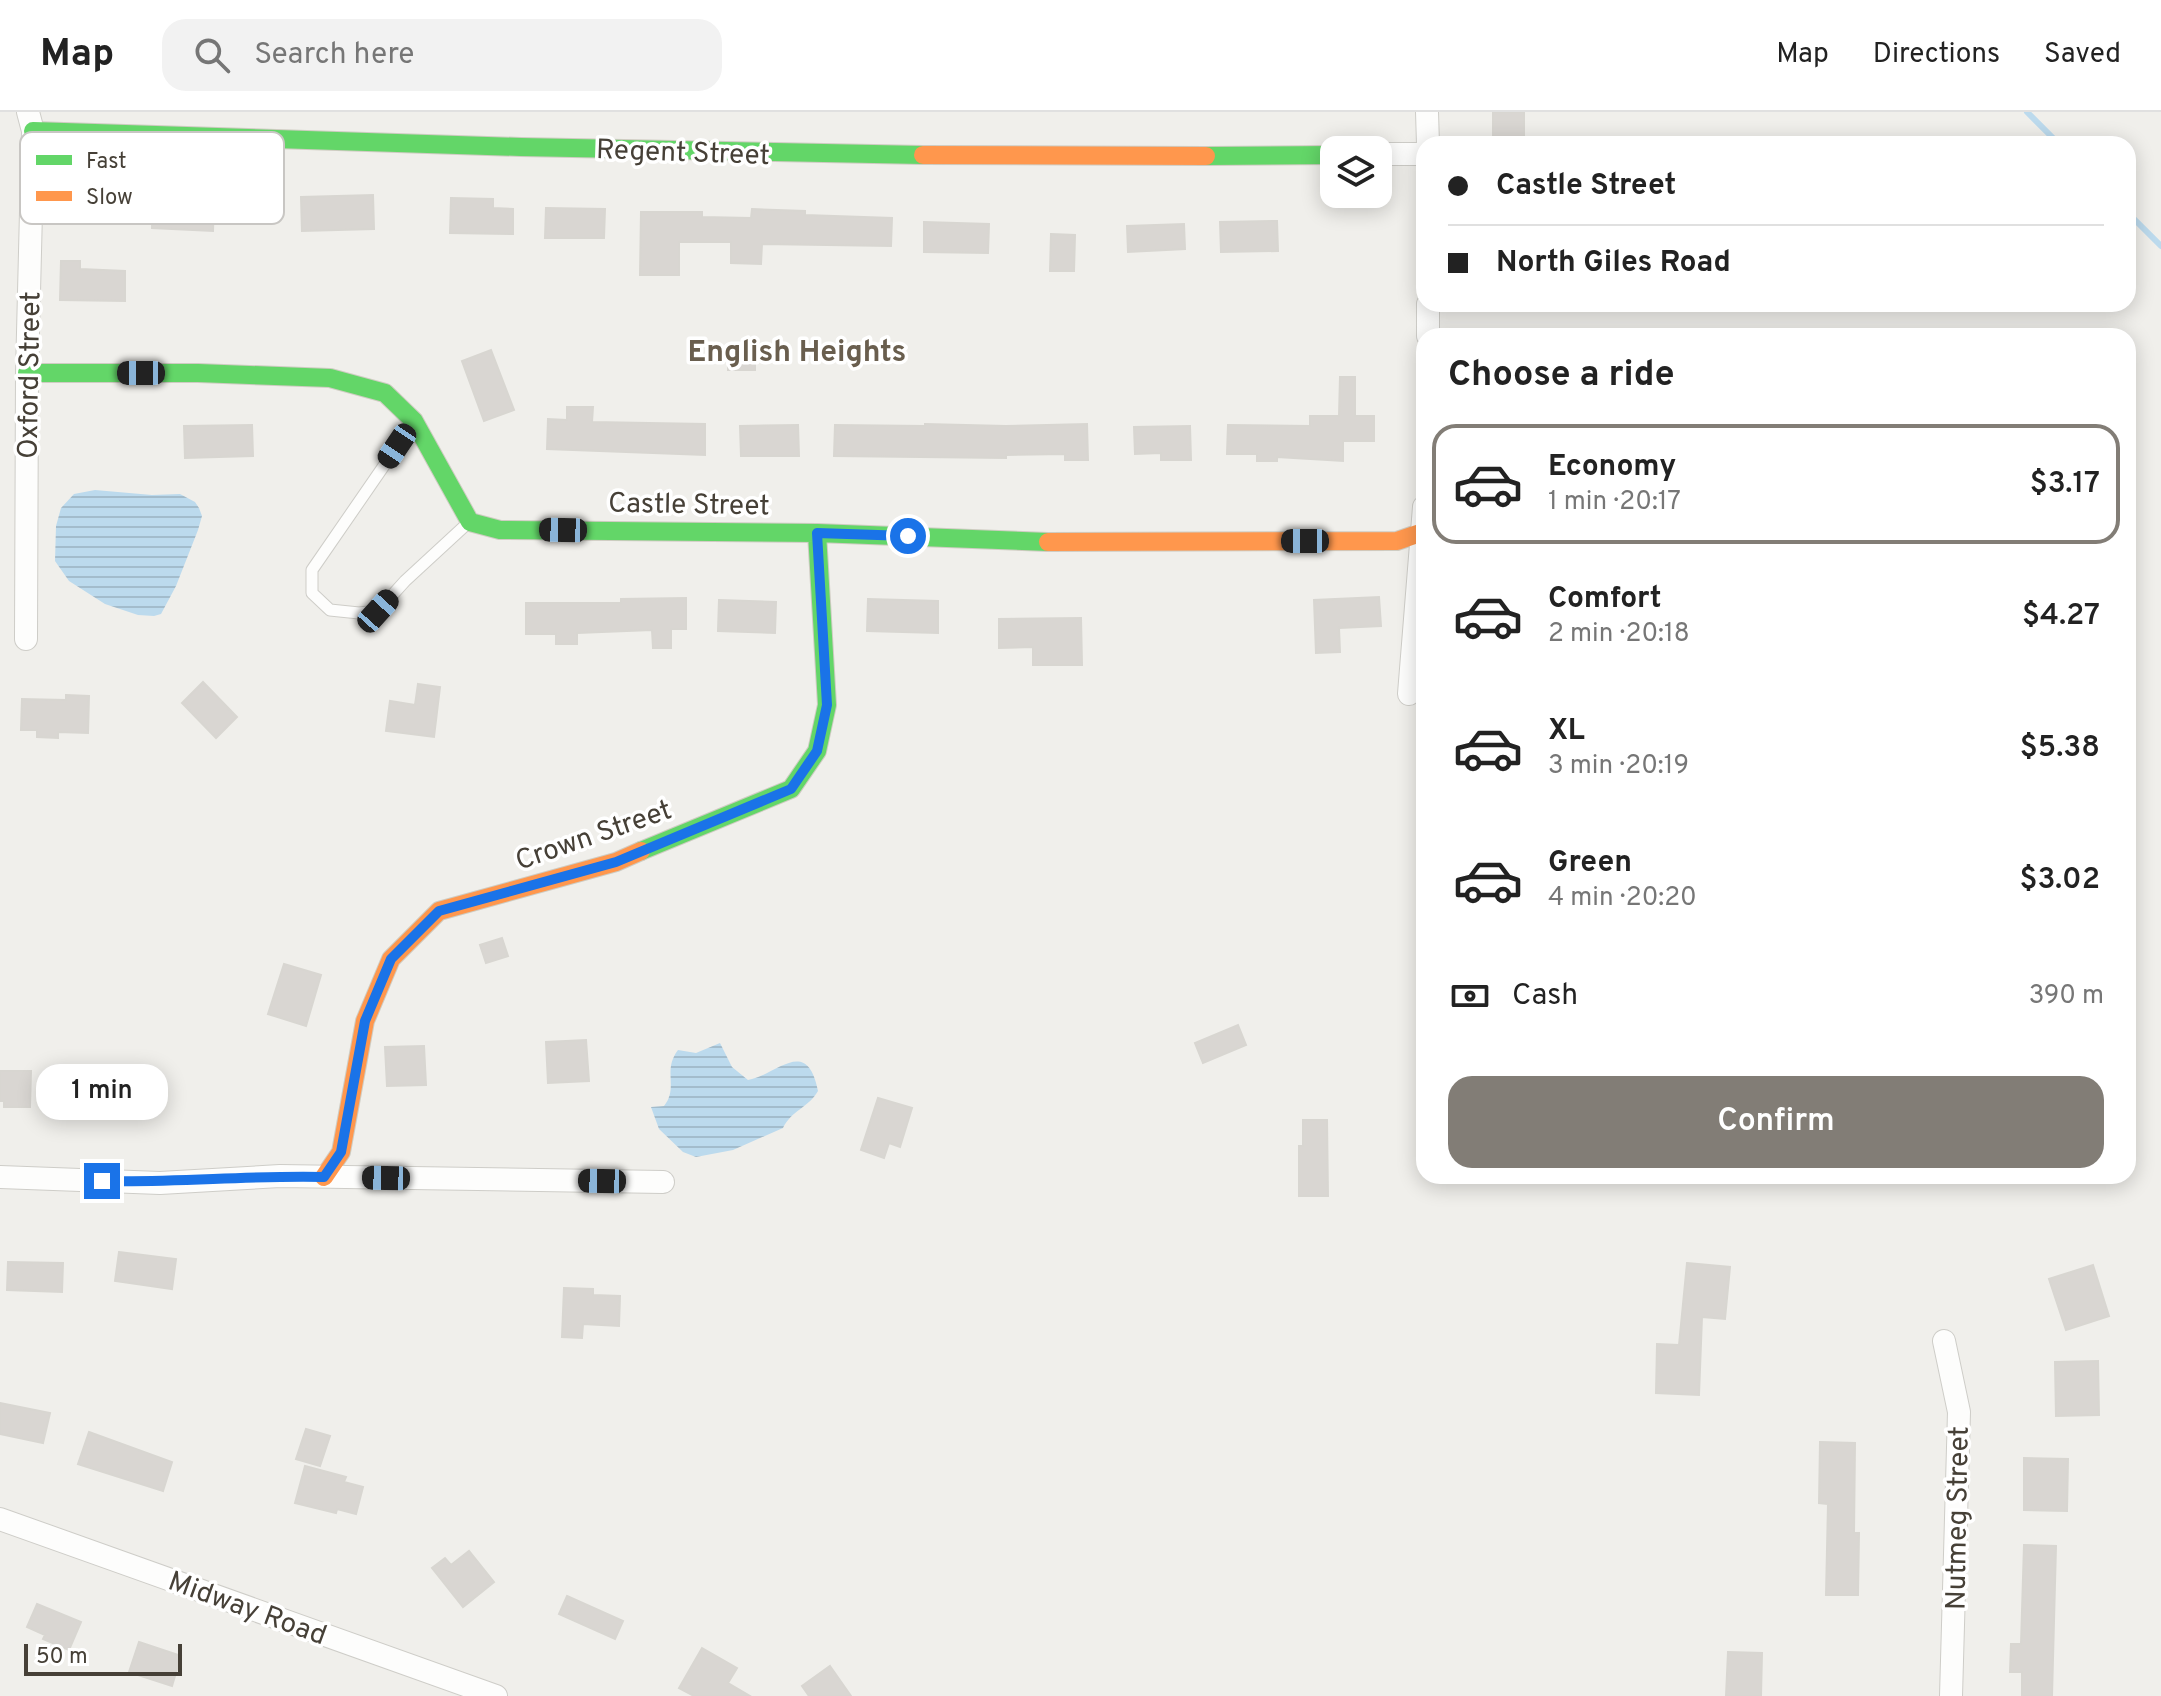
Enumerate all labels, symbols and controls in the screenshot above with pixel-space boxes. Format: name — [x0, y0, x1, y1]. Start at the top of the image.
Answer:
search box — [162, 19, 722, 91]
text: Map — [40, 31, 114, 80]
icon: search — [190, 33, 234, 77]
text: Search here — [254, 37, 414, 74]
text: Map — [1776, 37, 1829, 73]
text: Directions — [1873, 37, 2000, 73]
text: Saved — [2044, 37, 2121, 73]
legend — [20, 132, 284, 224]
street label: Regent Street — [595, 133, 771, 175]
map controls — [1320, 136, 1392, 208]
button: layers — [1320, 136, 1392, 208]
text: Fast — [86, 149, 127, 176]
text: Castle Street — [1496, 168, 1676, 205]
text: Slow — [86, 185, 133, 212]
text: North Giles Road — [1496, 245, 1731, 282]
street label: Oxford Street — [12, 291, 50, 459]
district label: English Heights — [688, 335, 906, 372]
text: Choose a ride — [1448, 353, 1674, 399]
car — [117, 361, 165, 385]
car — [374, 419, 420, 473]
icon: car — [1452, 448, 1524, 520]
text: Economy — [1548, 449, 1676, 486]
text: $3.17 — [2030, 466, 2100, 503]
text: 1 min · 20:17 — [1548, 486, 1681, 519]
street label: Castle Street — [608, 487, 770, 525]
car — [539, 518, 587, 542]
route start — [890, 518, 926, 554]
car — [1281, 529, 1329, 553]
icon: car — [1452, 580, 1524, 652]
text: Comfort — [1548, 581, 1661, 618]
car — [353, 585, 403, 637]
text: $4.27 — [2022, 598, 2100, 635]
text: 2 min · 20:18 — [1548, 618, 1690, 651]
icon: car — [1452, 712, 1524, 784]
text: XL — [1548, 713, 1585, 750]
text: $5.38 — [2020, 730, 2100, 767]
text: 3 min · 20:19 — [1548, 750, 1689, 783]
street label: Crown Street — [511, 793, 677, 880]
icon: car — [1452, 844, 1524, 916]
text: Green — [1548, 845, 1632, 882]
text: $3.02 — [2020, 862, 2100, 899]
text: 4 min · 20:20 — [1548, 882, 1697, 915]
icon: cash — [1448, 974, 1492, 1018]
text: Cash — [1512, 978, 1578, 1015]
text: 390 m — [2029, 980, 2104, 1013]
callout: 1 min — [36, 1065, 168, 1121]
text: 1 min — [71, 1075, 133, 1108]
button: Confirm — [1448, 1076, 2104, 1168]
route end — [84, 1163, 120, 1199]
car — [362, 1166, 410, 1190]
car — [578, 1169, 626, 1193]
street label: Nutmeg Street — [1939, 1426, 1979, 1610]
street label: Midway Road — [163, 1565, 331, 1655]
scale bar — [24, 1640, 182, 1676]
text: 50 m — [36, 1644, 88, 1671]

